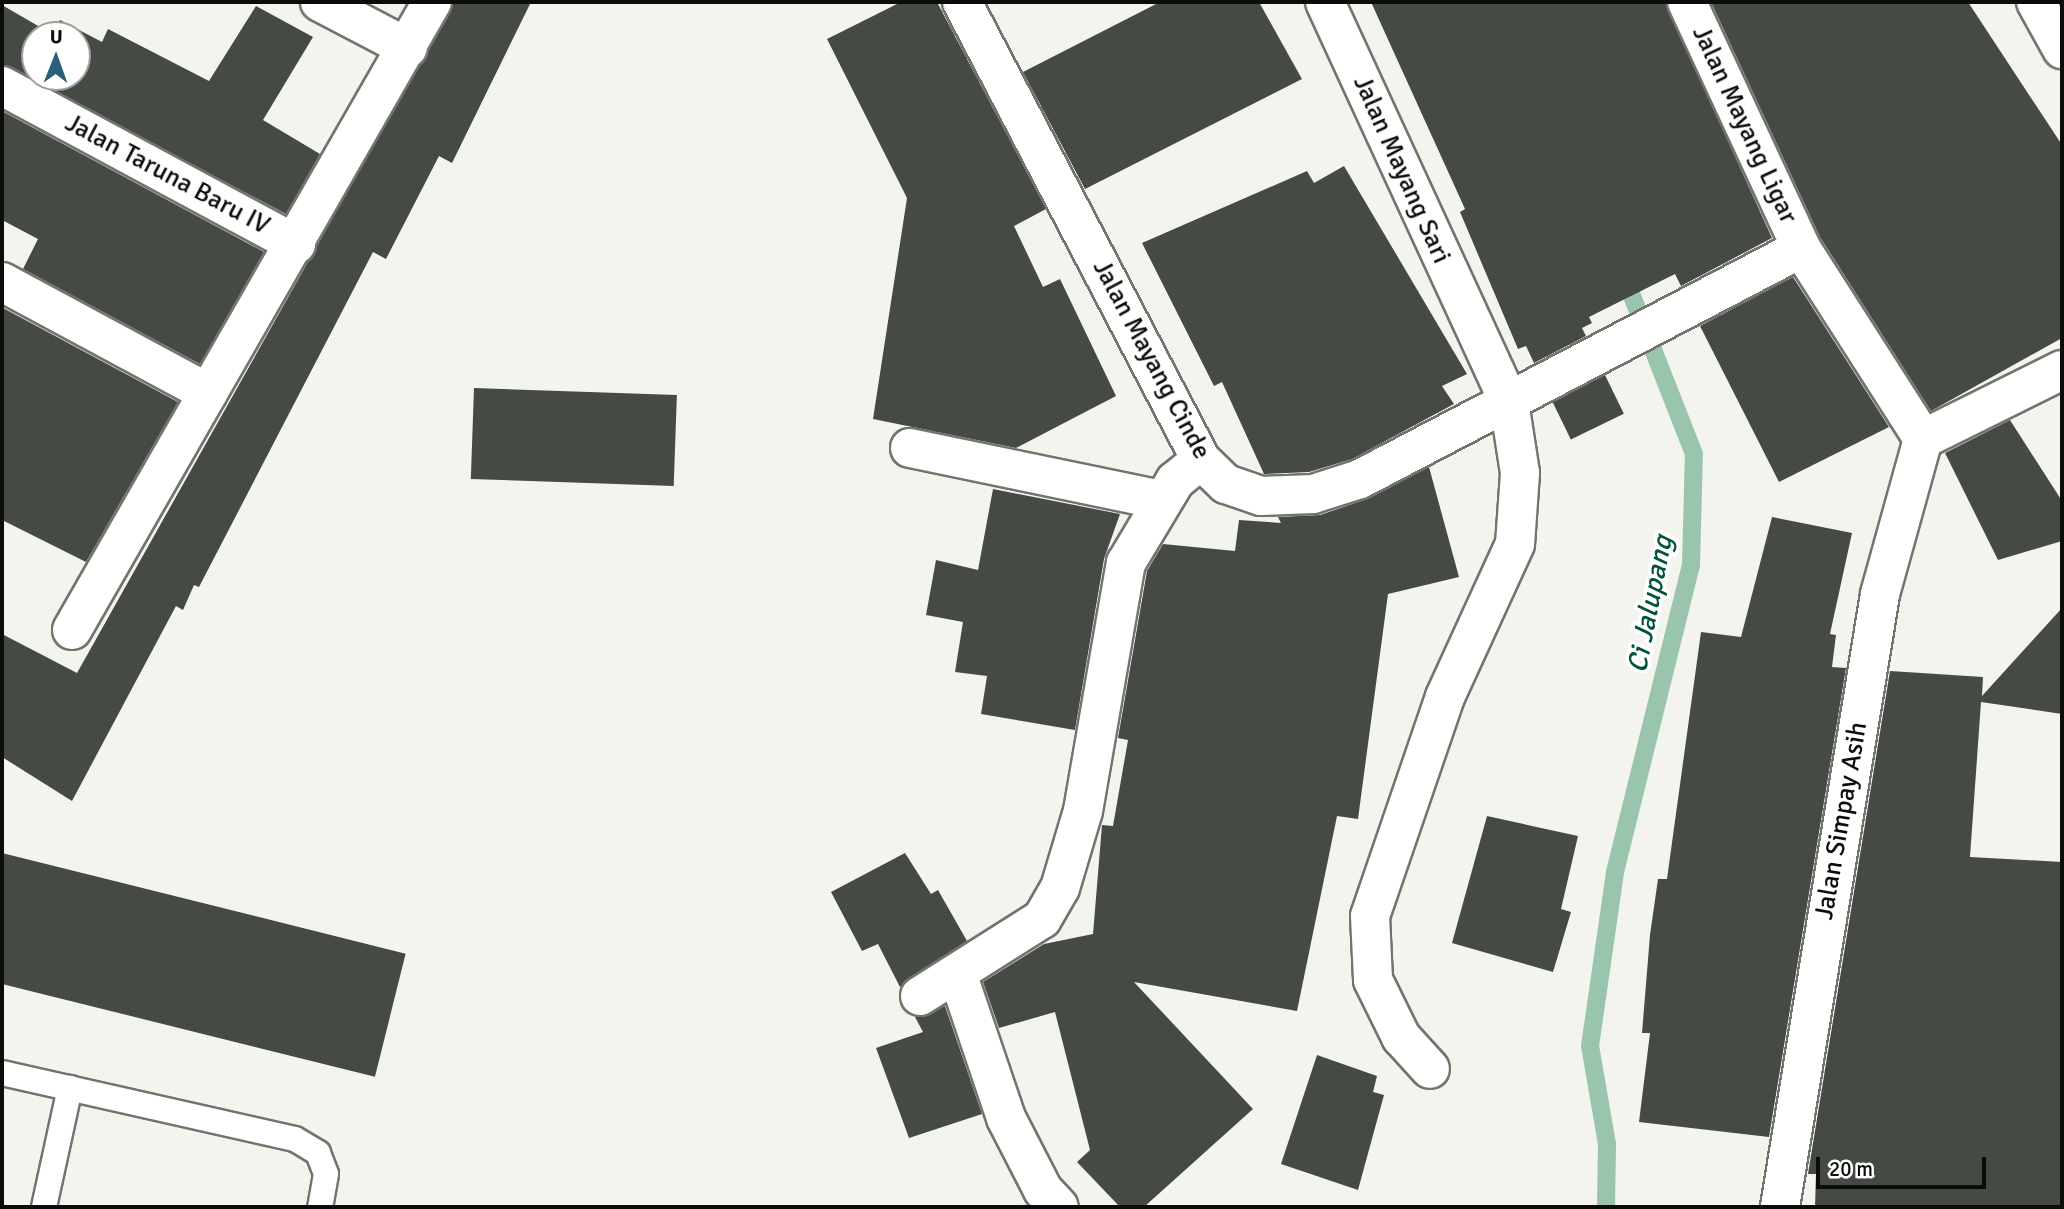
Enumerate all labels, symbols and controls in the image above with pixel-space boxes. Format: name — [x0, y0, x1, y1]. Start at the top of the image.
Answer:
north arrow — [21, 21, 91, 91]
street label: Jalan Mayang Ligar — [1685, 21, 1803, 229]
text: U — [50, 25, 63, 49]
street label: Jalan Mayang Sari — [1346, 71, 1456, 269]
street label: Jalan Taruna Baru IV — [60, 108, 274, 242]
street label: Jalan Mayang Cinde — [1085, 255, 1217, 465]
water label: Ci Jalupang — [1620, 533, 1680, 675]
street label: Jalan Simpay Asih — [1809, 720, 1875, 922]
scale bar — [1819, 1142, 1989, 1186]
text: 20 m — [1829, 1156, 1873, 1182]

